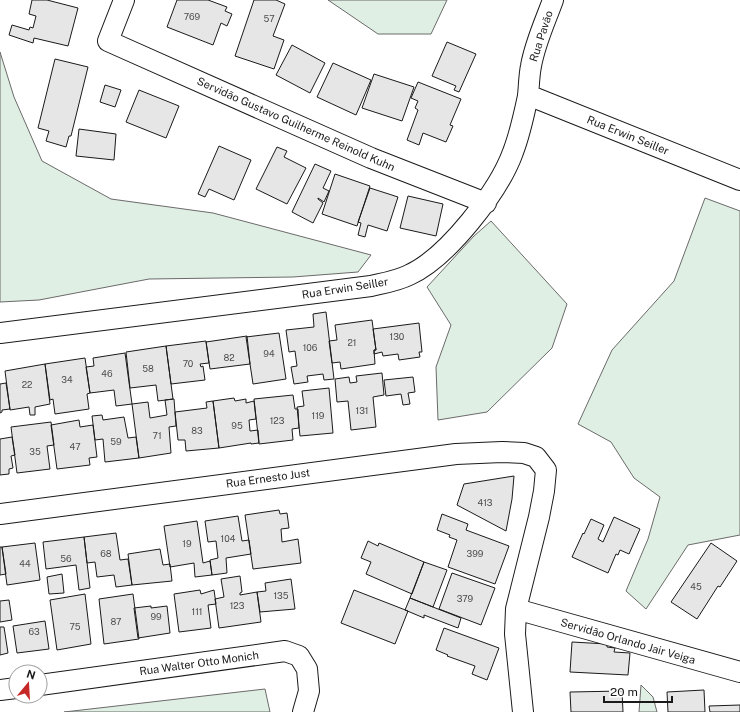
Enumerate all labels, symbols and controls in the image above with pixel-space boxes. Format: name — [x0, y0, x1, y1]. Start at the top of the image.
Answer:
street label: Rua Pavão — [527, 9, 555, 63]
house number: 769 — [184, 11, 201, 22]
house number: 57 — [263, 13, 275, 24]
street label: Servidão Gustavo Guilherme Reinold Kuhn — [195, 75, 397, 173]
street label: Rua Erwin Seiller — [585, 113, 671, 157]
street label: Rua Erwin Seiller — [301, 275, 389, 301]
house number: 130 — [390, 331, 405, 342]
house number: 21 — [347, 337, 357, 348]
house number: 106 — [303, 342, 318, 353]
house number: 94 — [263, 348, 275, 359]
house number: 82 — [223, 352, 235, 363]
house number: 70 — [183, 358, 194, 369]
house number: 58 — [142, 363, 154, 374]
house number: 46 — [101, 368, 113, 379]
house number: 34 — [61, 374, 73, 385]
house number: 22 — [22, 379, 32, 390]
house number: 131 — [356, 405, 369, 416]
house number: 119 — [312, 410, 325, 421]
house number: 123 — [270, 415, 285, 426]
house number: 95 — [231, 420, 243, 431]
house number: 83 — [191, 425, 203, 436]
house number: 71 — [152, 430, 162, 441]
house number: 59 — [110, 436, 122, 447]
house number: 47 — [69, 441, 81, 452]
house number: 35 — [29, 446, 41, 457]
street label: Rua Ernesto Just — [225, 466, 311, 490]
house number: 413 — [478, 497, 493, 508]
house number: 104 — [221, 533, 236, 544]
house number: 19 — [182, 538, 192, 549]
house number: 68 — [100, 548, 112, 559]
house number: 399 — [467, 548, 484, 559]
house number: 56 — [60, 553, 72, 564]
house number: 44 — [19, 558, 31, 569]
house number: 45 — [690, 581, 702, 592]
house number: 135 — [273, 590, 289, 601]
house number: 379 — [457, 593, 474, 604]
house number: 123 — [230, 600, 245, 611]
house number: 111 — [192, 606, 203, 617]
house number: 99 — [150, 611, 162, 622]
house number: 87 — [110, 616, 122, 627]
street label: Servidão Orlando Jair Veiga — [559, 616, 697, 666]
house number: 75 — [69, 621, 81, 632]
house number: 63 — [28, 626, 40, 637]
street label: Rua Walter Otto Monich — [139, 649, 259, 677]
north arrow — [8, 664, 48, 704]
text: N — [25, 667, 37, 682]
scale bar — [604, 678, 672, 704]
text: 20 m — [610, 685, 638, 699]

